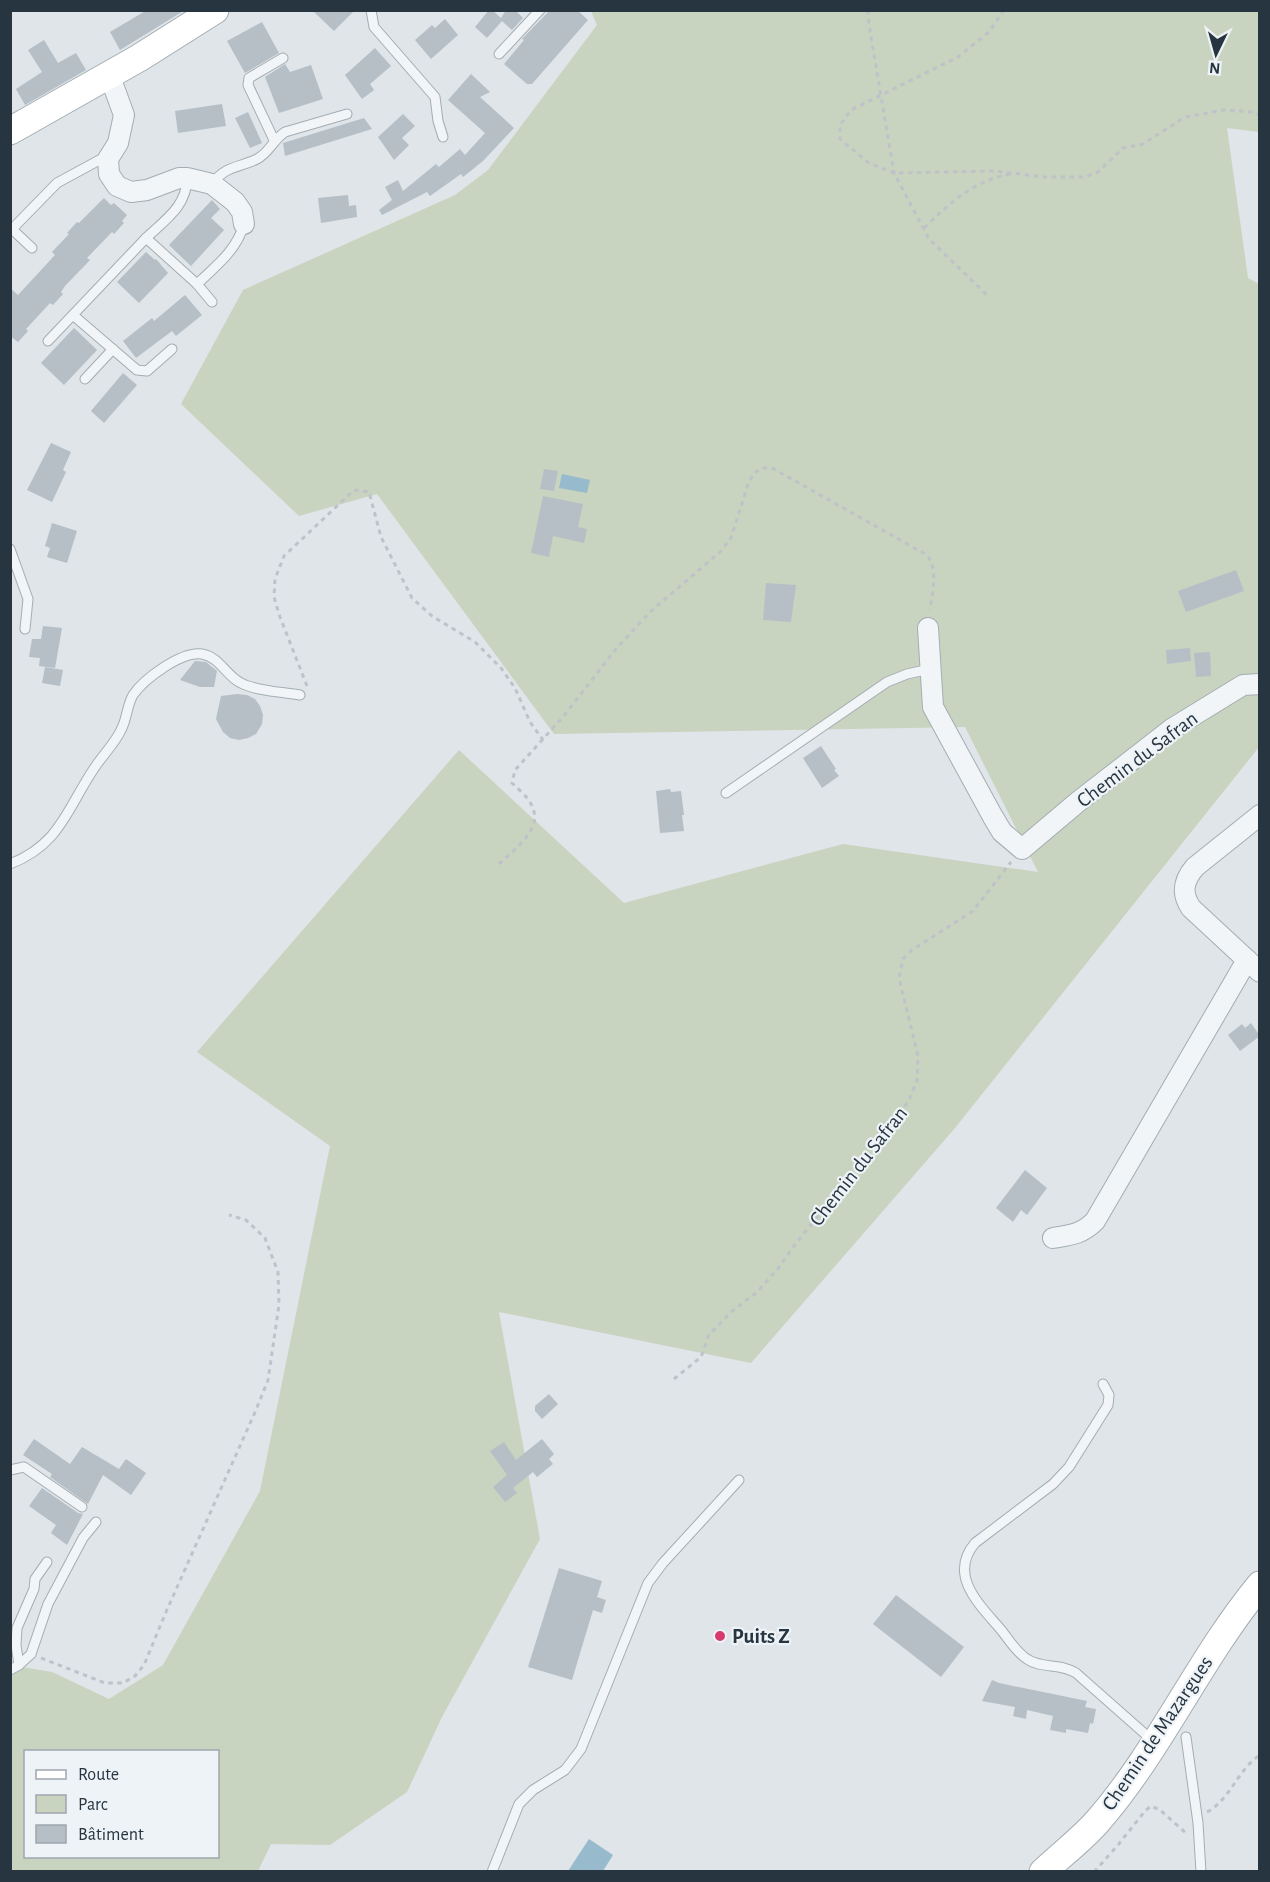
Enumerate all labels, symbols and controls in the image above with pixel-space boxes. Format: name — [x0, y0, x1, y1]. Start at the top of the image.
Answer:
north arrow — [1186, 24, 1246, 84]
text: N — [1209, 59, 1221, 76]
street label: Chemin du Safran — [1073, 707, 1202, 811]
street label: Chemin du Safran — [805, 1103, 911, 1230]
place label: Puits Z — [732, 1626, 790, 1647]
marker: Puits Z — [713, 1629, 727, 1643]
street label: Chemin de Mazargues — [1098, 1652, 1217, 1814]
legend — [24, 1750, 219, 1858]
text: Route — [78, 1766, 119, 1784]
text: Parc — [78, 1796, 108, 1814]
text: Bâtiment — [78, 1826, 144, 1844]

